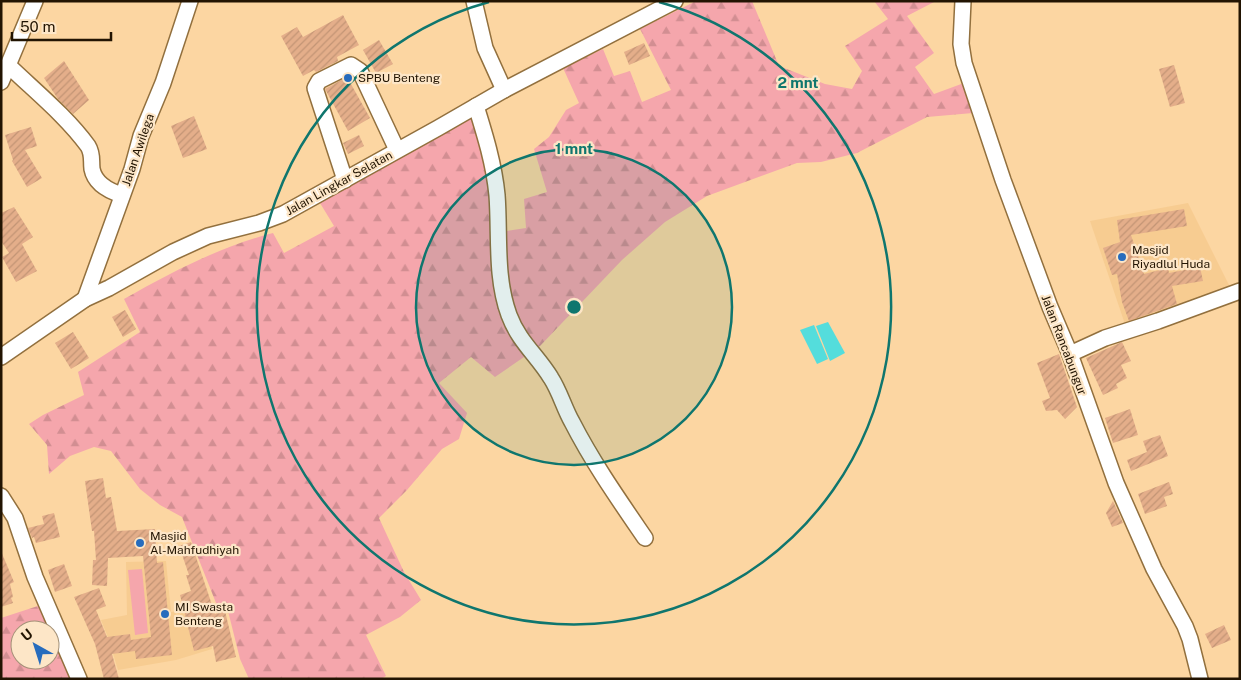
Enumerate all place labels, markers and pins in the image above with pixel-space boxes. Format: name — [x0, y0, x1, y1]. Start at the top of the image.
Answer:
place label: SPBU Benteng — [358, 71, 440, 85]
marker: SPBU Benteng — [342, 72, 354, 84]
place label: Masjid Riyadlul Huda — [1132, 243, 1210, 271]
marker: Masjid Riyadlul Huda — [1116, 251, 1128, 263]
centre of rings — [565, 298, 583, 316]
place label: Masjid Al-Mahfudhiyah — [150, 529, 239, 557]
marker: Masjid Al-Mahfudhiyah — [134, 537, 146, 549]
place label: MI Swasta Benteng — [175, 600, 233, 628]
marker: MI Swasta Benteng — [159, 608, 171, 620]

